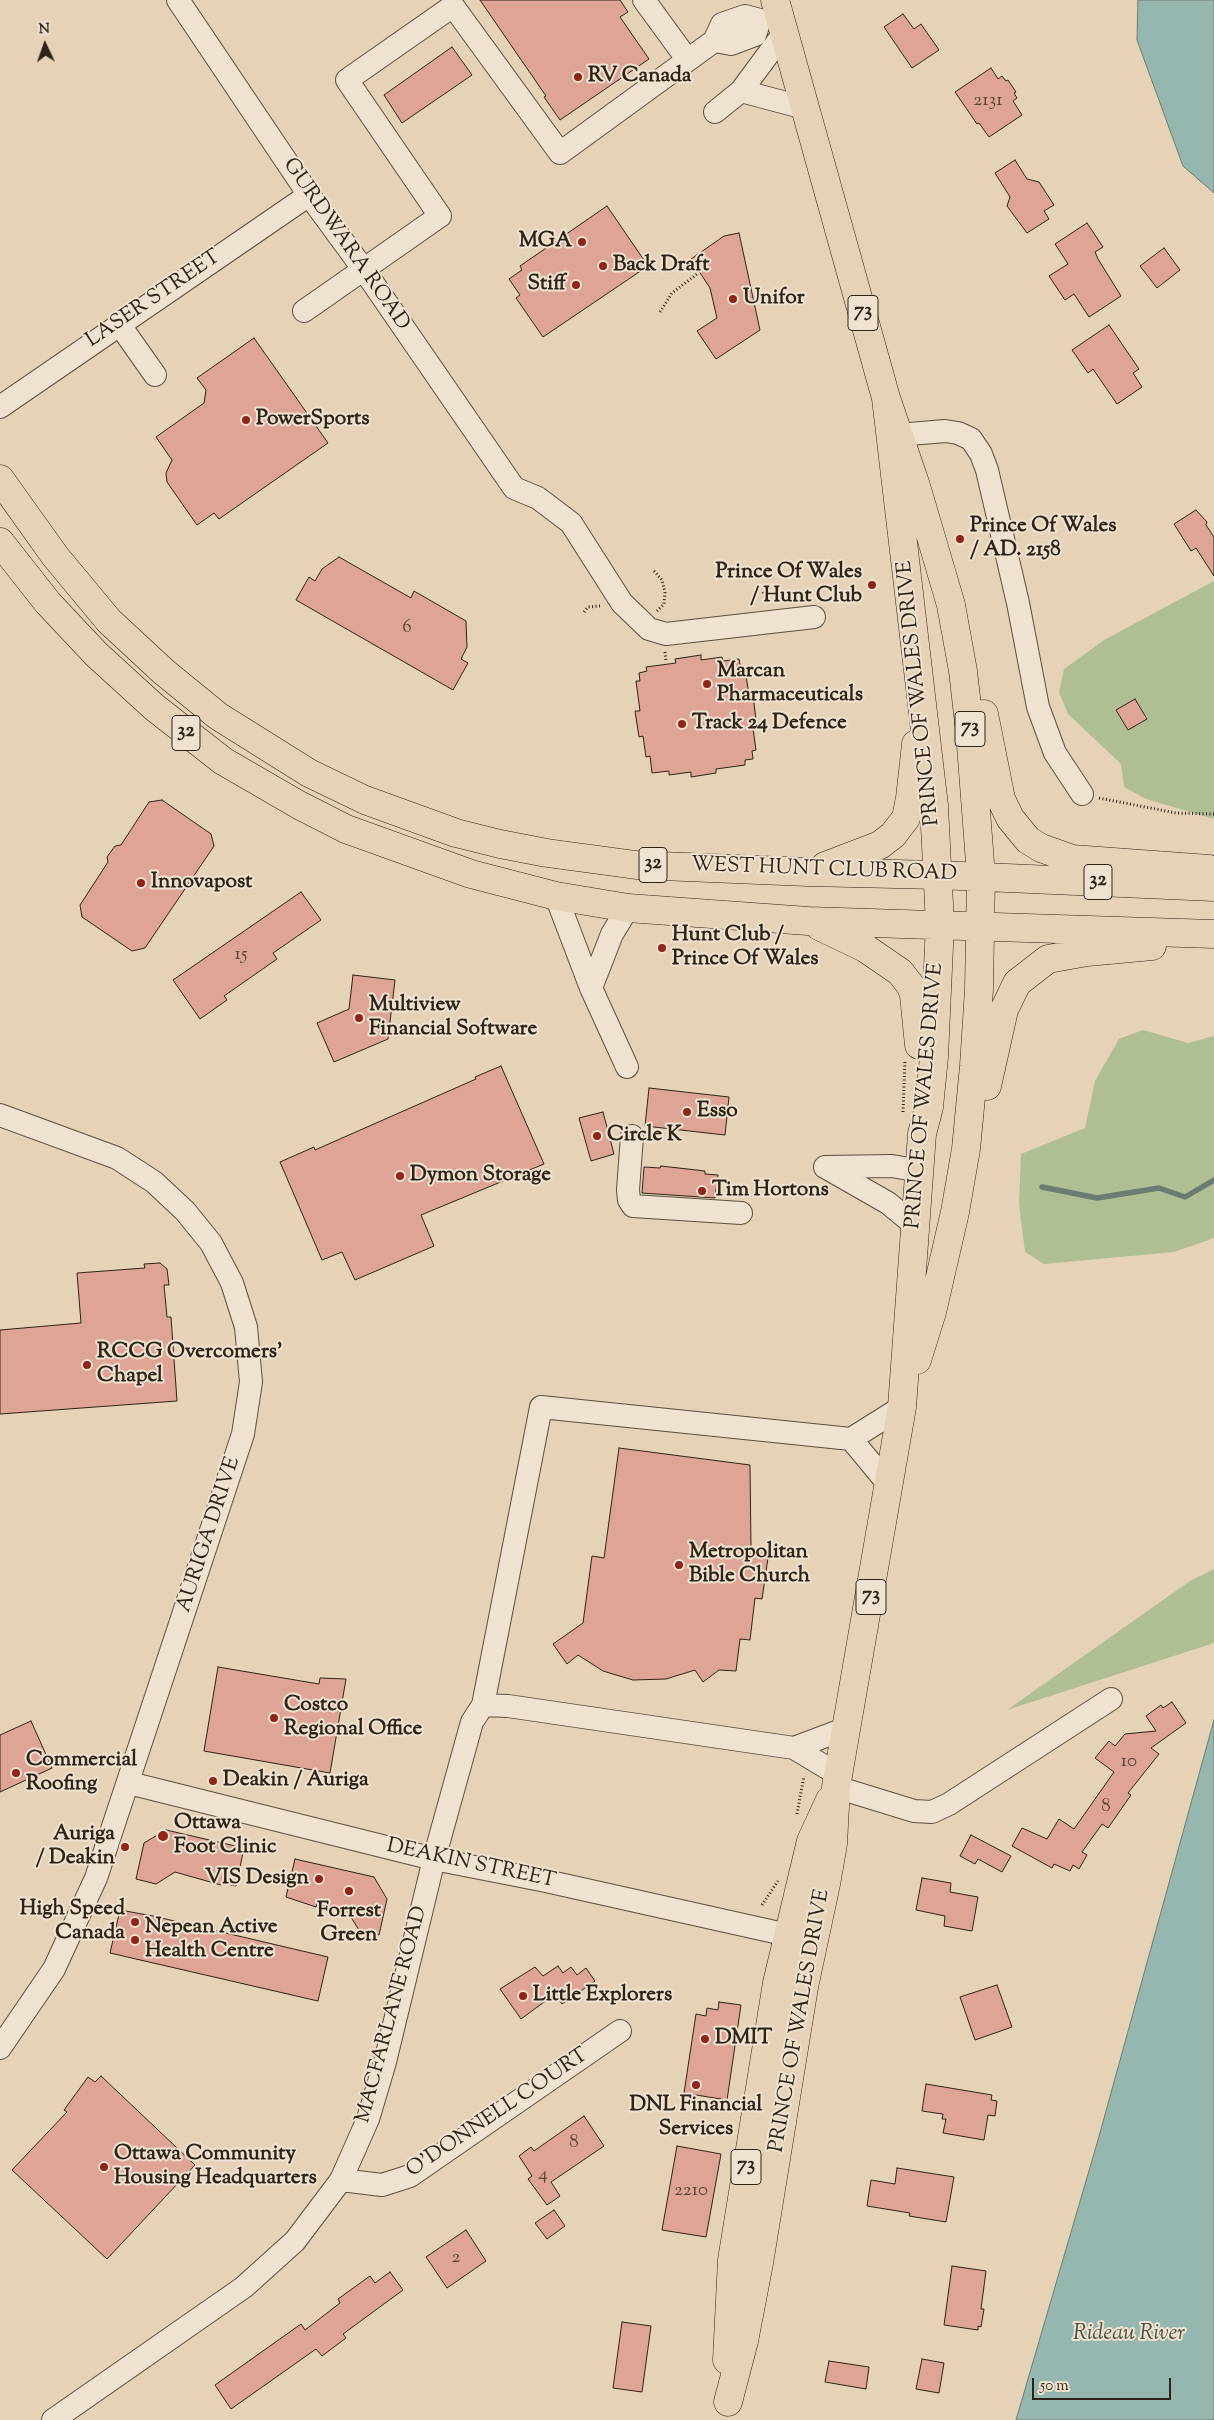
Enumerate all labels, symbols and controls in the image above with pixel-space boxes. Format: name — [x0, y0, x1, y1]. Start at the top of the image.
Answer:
north arrow — [20, 20, 70, 70]
text: N — [38, 20, 50, 40]
place label: RV Canada — [588, 64, 692, 90]
marker: RV Canada — [572, 71, 584, 83]
house number: 2131 — [973, 91, 1003, 113]
street label: GURDWARA ROAD — [276, 154, 414, 336]
place label: MGA — [519, 229, 572, 255]
marker: MGA — [576, 236, 588, 248]
street label: LASER STREET — [82, 246, 226, 354]
place label: Back Draft — [613, 253, 710, 279]
marker: Back Draft — [597, 260, 609, 272]
place label: Stiff — [528, 272, 566, 298]
marker: Stiff — [570, 279, 582, 291]
place label: Unifor — [743, 286, 805, 312]
marker: Unifor — [727, 293, 739, 305]
road number: 73 — [848, 296, 878, 330]
place label: PowerSports — [256, 407, 370, 433]
marker: PowerSports — [240, 414, 252, 426]
place label: Prince Of Wales / AD. 2158 — [970, 514, 1116, 564]
marker: Prince Of Wales / AD. 2158 — [954, 533, 966, 545]
street label: PRINCE OF WALES DRIVE — [894, 559, 946, 827]
place label: Prince Of Wales / Hunt Club — [716, 560, 862, 610]
marker: Prince Of Wales / Hunt Club — [866, 579, 878, 591]
house number: 6 — [402, 618, 412, 640]
place label: Marcan Pharmaceuticals — [717, 659, 863, 709]
marker: Marcan Pharmaceuticals — [701, 678, 713, 690]
place label: Track 24 Defence — [692, 711, 847, 737]
road number: 73 — [955, 712, 985, 746]
road number: 32 — [172, 716, 200, 750]
marker: Track 24 Defence — [676, 718, 688, 730]
road number: 32 — [639, 848, 667, 882]
street label: WEST HUNT CLUB ROAD — [690, 854, 958, 888]
road number: 32 — [1084, 864, 1112, 900]
place label: Innovapost — [151, 870, 252, 896]
marker: Innovapost — [135, 877, 147, 889]
place label: Hunt Club / Prince Of Wales — [672, 923, 818, 973]
marker: Hunt Club / Prince Of Wales — [656, 942, 668, 954]
house number: 15 — [235, 945, 247, 967]
street label: PRINCE OF WALES DRIVE — [902, 962, 950, 1230]
place label: Multiview Financial Software — [369, 993, 537, 1043]
marker: Multiview Financial Software — [353, 1012, 365, 1024]
place label: Esso — [697, 1099, 738, 1125]
marker: Esso — [681, 1106, 693, 1118]
place label: Circle K — [607, 1123, 682, 1149]
marker: Circle K — [591, 1130, 603, 1142]
place label: Dymon Storage — [410, 1163, 551, 1189]
marker: Dymon Storage — [394, 1170, 406, 1182]
place label: Tim Hortons — [712, 1178, 829, 1204]
marker: Tim Hortons — [696, 1185, 708, 1197]
place label: RCCG Overcomers' Chapel — [97, 1340, 283, 1390]
marker: RCCG Overcomers' Chapel — [81, 1359, 93, 1371]
street label: AURIGA DRIVE — [173, 1454, 247, 1616]
place label: Metropolitan Bible Church — [689, 1540, 810, 1590]
marker: Metropolitan Bible Church — [673, 1559, 685, 1571]
road number: 73 — [856, 1580, 886, 1614]
place label: Costco Regional Office — [284, 1693, 422, 1743]
marker: Costco Regional Office — [268, 1712, 280, 1724]
place label: Commercial Roofing — [26, 1748, 137, 1798]
house number: 10 — [1121, 1752, 1137, 1774]
marker: Commercial Roofing — [10, 1767, 22, 1779]
place label: Deakin / Auriga — [223, 1768, 369, 1794]
marker: Deakin / Auriga — [207, 1775, 219, 1787]
house number: 8 — [1101, 1797, 1111, 1819]
place label: Ottawa Foot Clinic — [174, 1811, 276, 1861]
place label: Auriga / Deakin — [36, 1822, 115, 1872]
marker: Ottawa Foot Clinic — [156, 1829, 170, 1843]
street label: DEAKIN STREET — [384, 1835, 558, 1895]
marker: Auriga / Deakin — [119, 1841, 131, 1853]
place label: VIS Design — [205, 1866, 309, 1892]
marker: VIS Design — [313, 1873, 325, 1885]
marker: Forrest Green — [343, 1885, 355, 1897]
street label: PRINCE OF WALES DRIVE — [765, 1888, 837, 2154]
place label: High Speed Canada — [20, 1897, 125, 1947]
place label: Forrest Green — [317, 1899, 381, 1949]
street label: MACFARLANE ROAD — [352, 1904, 434, 2126]
place label: Nepean Active Health Centre — [145, 1915, 278, 1965]
marker: High Speed Canada — [129, 1916, 141, 1928]
marker: Nepean Active Health Centre — [129, 1934, 141, 1946]
place label: Little Explorers — [533, 1983, 672, 2009]
marker: Little Explorers — [517, 1990, 529, 2002]
place label: DMIT — [715, 2026, 772, 2052]
marker: DMIT — [699, 2033, 711, 2045]
street label: O'DONNELL COURT — [402, 2044, 594, 2184]
marker: DNL Financial Services — [690, 2079, 702, 2091]
place label: DNL Financial Services — [630, 2093, 762, 2143]
house number: 8 — [569, 2133, 579, 2155]
place label: Ottawa Community Housing Headquarters — [114, 2142, 317, 2192]
road number: 73 — [731, 2150, 761, 2184]
marker: Ottawa Community Housing Headquarters — [98, 2161, 110, 2173]
house number: 4 — [538, 2165, 548, 2187]
house number: 2210 — [674, 2181, 708, 2203]
house number: 2 — [452, 2248, 460, 2270]
water label: Rideau River — [1073, 2322, 1185, 2348]
scale bar — [1034, 2368, 1173, 2400]
text: 50 m — [1040, 2376, 1069, 2397]

